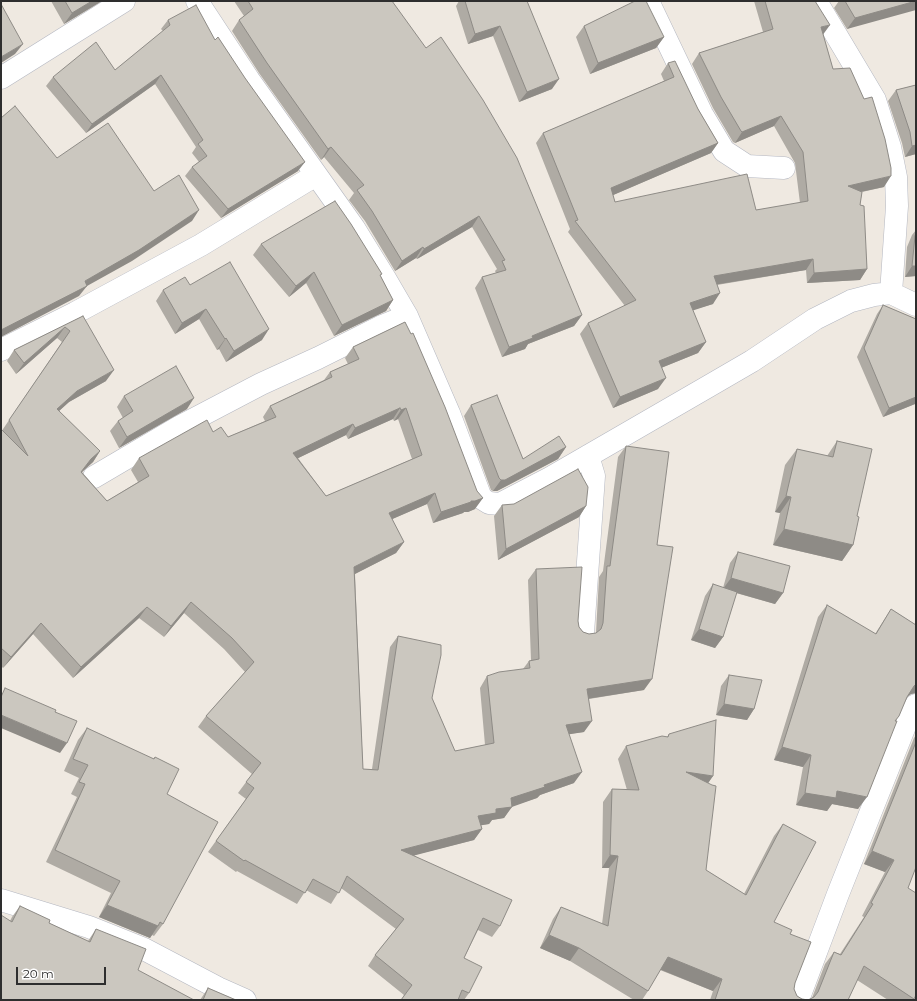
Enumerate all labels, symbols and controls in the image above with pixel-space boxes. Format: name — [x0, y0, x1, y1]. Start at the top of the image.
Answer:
scale bar — [18, 959, 108, 985]
text: 20 m — [23, 966, 54, 981]

